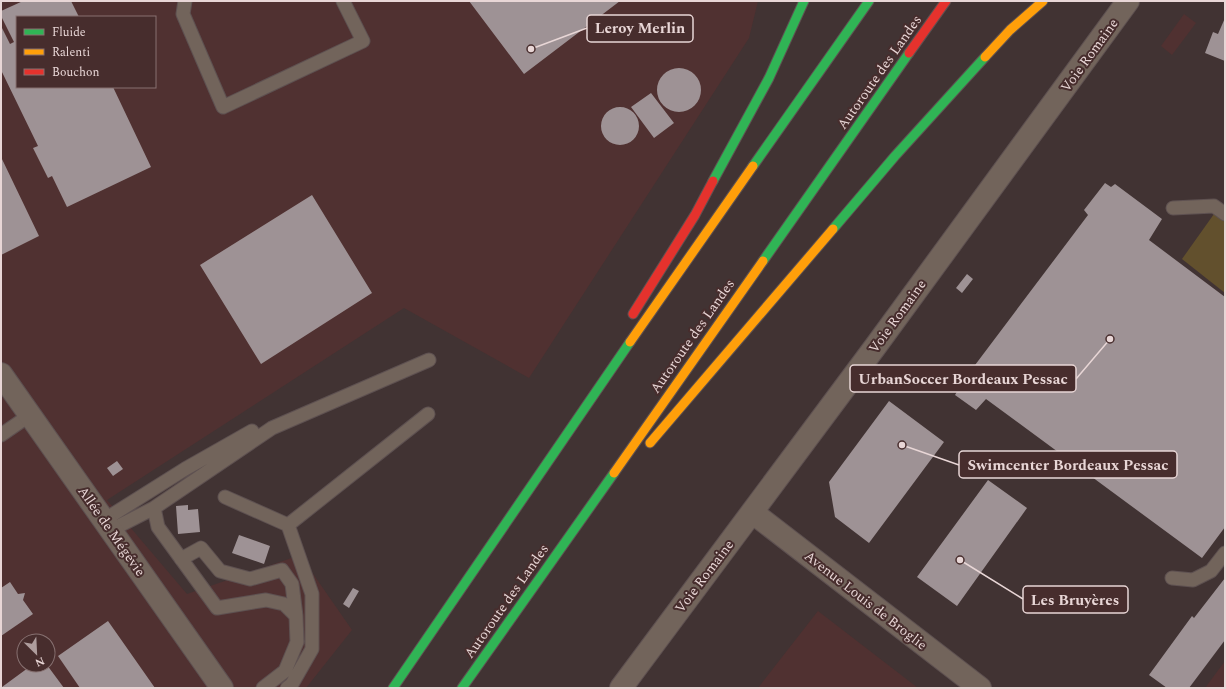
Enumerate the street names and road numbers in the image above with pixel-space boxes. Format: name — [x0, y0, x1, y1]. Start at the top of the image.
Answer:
street label: Autoroute des Landes — [832, 11, 927, 134]
street label: Voie Romaine — [1055, 14, 1124, 97]
street label: Autoroute des Landes — [645, 275, 740, 398]
street label: Voie Romaine — [863, 275, 932, 358]
street label: Allée de Mégévie — [73, 482, 151, 581]
street label: Voie Romaine — [670, 535, 739, 617]
street label: Autoroute des Landes — [459, 540, 554, 663]
street label: Avenue Louis de Broglie — [800, 546, 932, 655]

